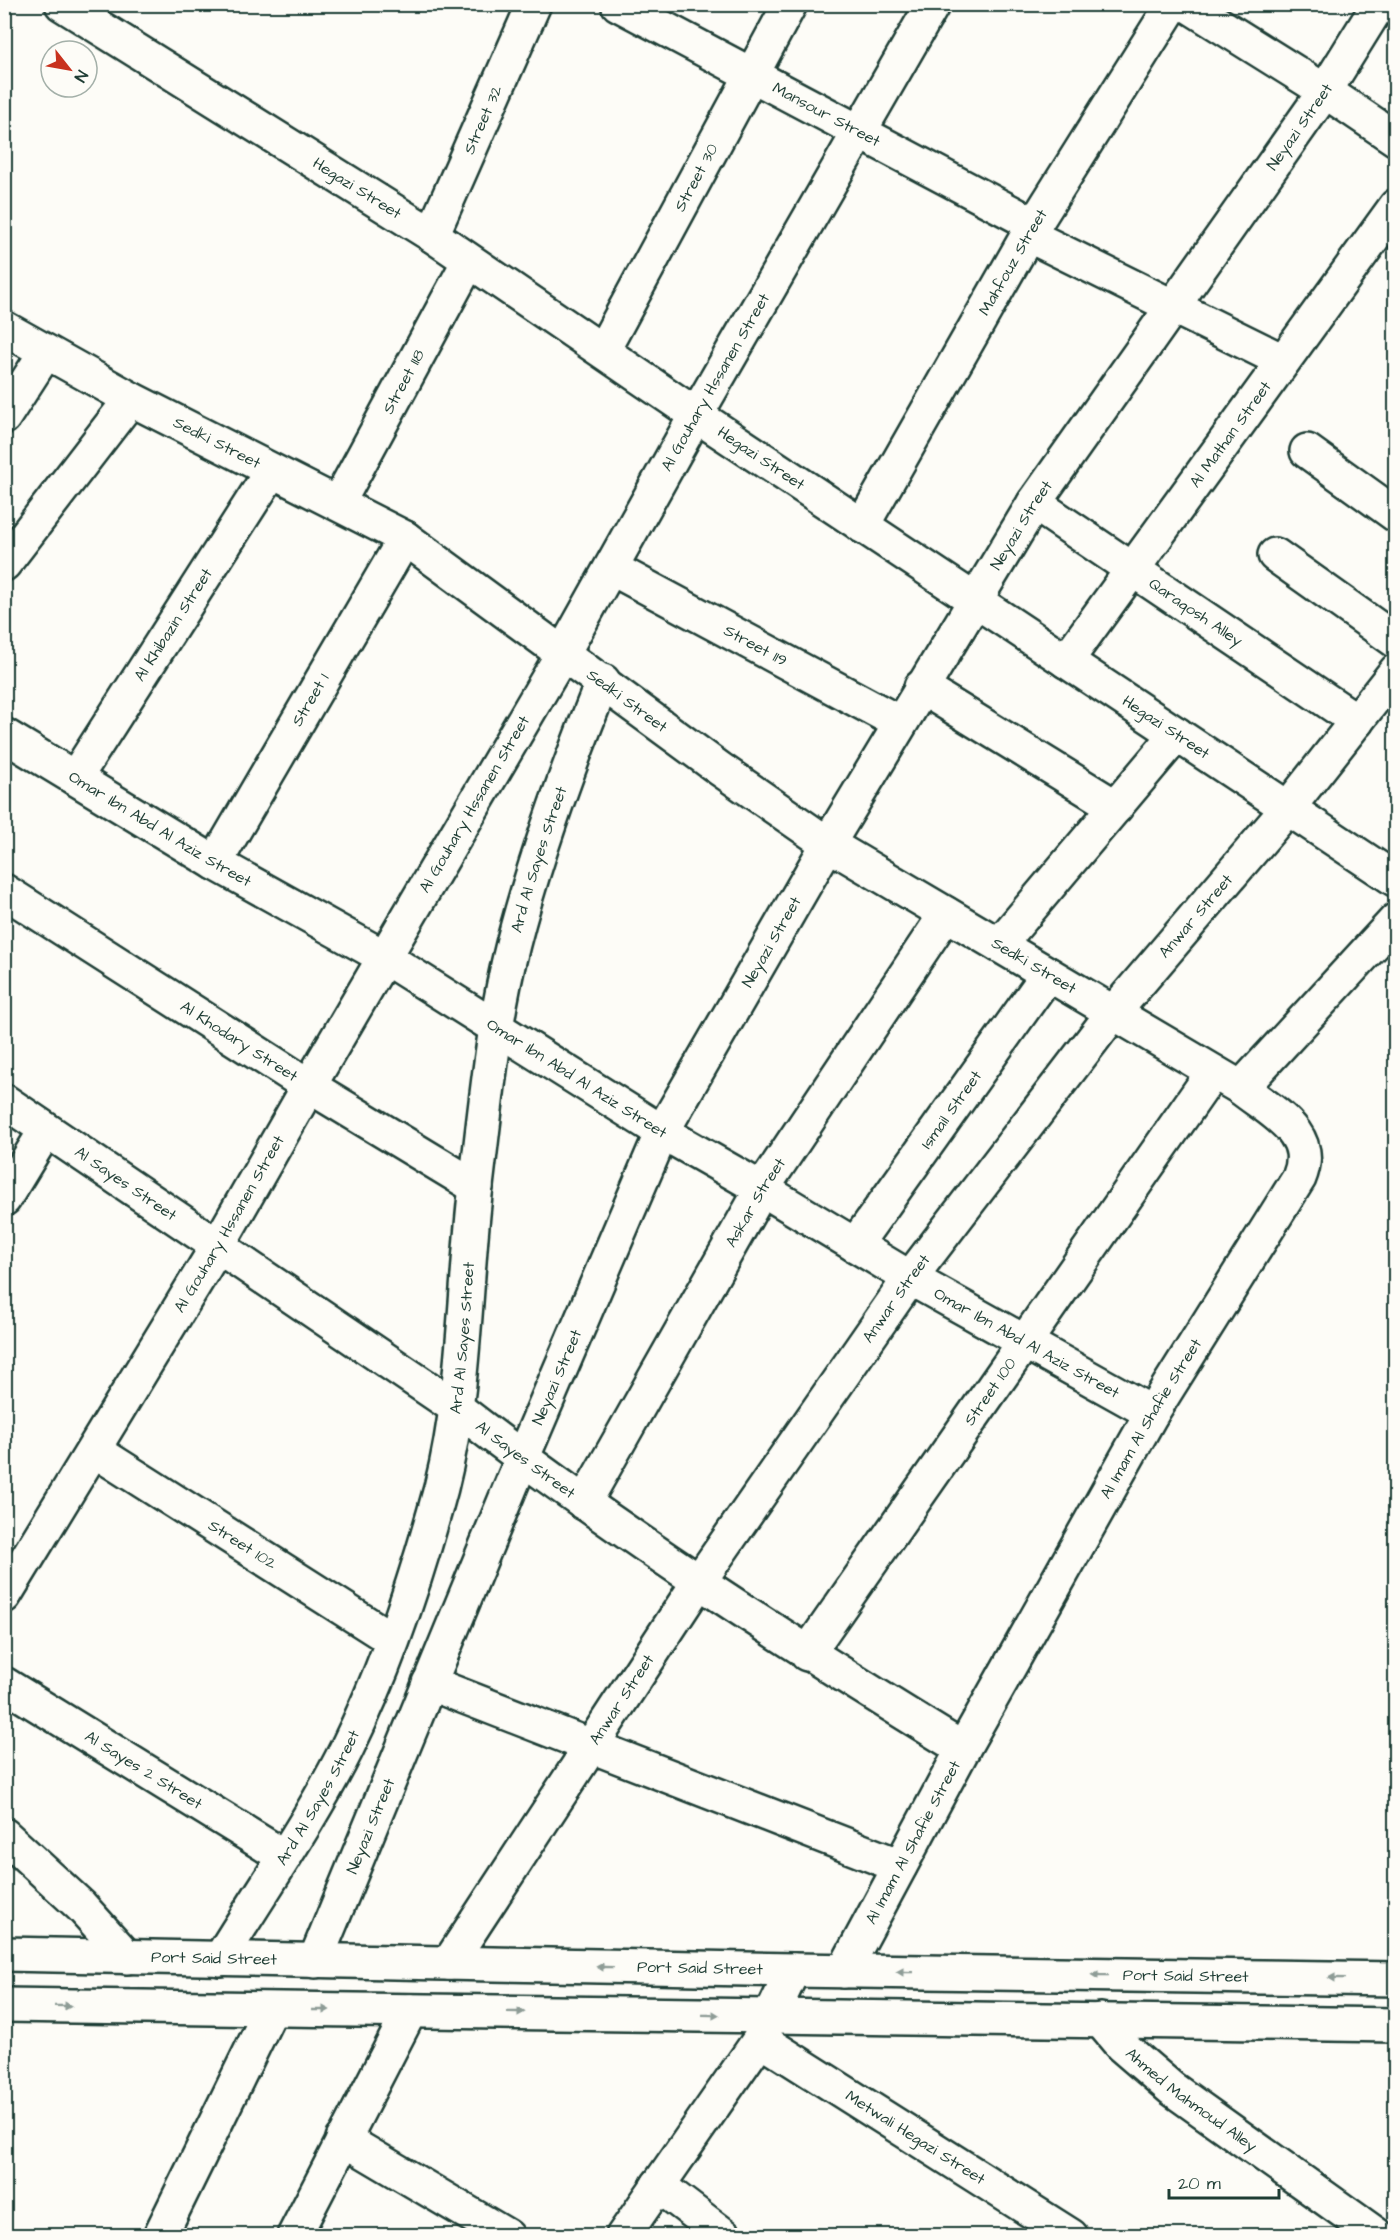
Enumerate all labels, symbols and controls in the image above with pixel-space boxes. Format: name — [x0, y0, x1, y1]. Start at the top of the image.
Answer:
north arrow — [39, 39, 99, 99]
text: N — [69, 66, 93, 86]
street label: Mansour Street — [769, 77, 885, 152]
street label: Neyazi Street — [1261, 79, 1338, 175]
street label: Street 32 — [458, 82, 508, 158]
street label: Street 30 — [669, 140, 723, 215]
street label: Hegazi Street — [309, 152, 406, 225]
street label: Mahfouz Street — [973, 204, 1053, 319]
street label: Al Gouhary Hssanen Street — [656, 289, 775, 475]
street label: Street 118 — [377, 346, 430, 418]
street label: Al Mathan Street — [1184, 376, 1277, 492]
street label: Sedki Street — [170, 411, 265, 474]
street label: Hegazi Street — [713, 421, 810, 496]
street label: Neyazi Street — [985, 476, 1058, 574]
street label: Al Khibazin Street — [129, 563, 218, 686]
street label: Qaraqosh Alley — [1144, 573, 1247, 653]
street label: Street 119 — [720, 620, 791, 672]
street label: Sedki Street — [582, 664, 672, 738]
street label: Street 1 — [286, 669, 334, 730]
street label: Hegazi Street — [1118, 690, 1215, 765]
street label: Al Gouhary Hssanen Street — [414, 711, 535, 897]
street label: Omar Ibn Abd Al Aziz Street — [64, 766, 256, 892]
street label: Ard Al Sayes Street — [505, 783, 573, 935]
street label: Anwar Street — [1154, 869, 1238, 963]
street label: Neyazi Street — [737, 892, 807, 992]
street label: Sedki Street — [987, 932, 1081, 1000]
street label: Al Khodary Street — [176, 996, 303, 1087]
street label: Omar Ibn Abd Al Aziz Street — [482, 1013, 672, 1144]
street label: Ismail Street — [916, 1066, 987, 1154]
street label: Al Gouhary Hssanen Street — [169, 1131, 290, 1317]
street label: Al Sayes Street — [70, 1141, 181, 1226]
street label: Askar Street — [720, 1153, 791, 1251]
street label: Anwar Street — [857, 1249, 936, 1347]
street label: Ard Al Sayes Street — [444, 1261, 480, 1415]
street label: Omar Ibn Abd Al Aziz Street — [930, 1282, 1124, 1404]
street label: Neyazi Street — [527, 1326, 587, 1428]
street label: Al Imam Al Shafie Street — [1095, 1334, 1207, 1503]
street label: Street 100 — [959, 1353, 1021, 1430]
street label: Al Sayes Street — [471, 1416, 580, 1504]
street label: Street 102 — [204, 1515, 281, 1574]
street label: Anwar Street — [584, 1650, 660, 1749]
street label: Al Sayes 2 Street — [81, 1725, 207, 1815]
street label: Ard Al Sayes Street — [271, 1726, 365, 1870]
street label: Al Imam Al Shafie Street — [860, 1756, 966, 1928]
street label: Neyazi Street — [341, 1774, 400, 1877]
street label: Port Said Street — [151, 1946, 278, 1971]
street label: Port Said Street — [637, 1956, 763, 1980]
one-way arrow — [596, 1962, 615, 1971]
street label: Port Said Street — [1123, 1964, 1249, 1988]
one-way arrow — [896, 1967, 915, 1977]
one-way arrow — [1091, 1970, 1110, 1980]
one-way arrow — [1328, 1973, 1347, 1983]
one-way arrow — [53, 2002, 72, 2011]
one-way arrow — [311, 2005, 330, 2015]
one-way arrow — [506, 2007, 525, 2017]
one-way arrow — [701, 2010, 720, 2019]
street label: Ahmed Mahmoud Alley — [1121, 2043, 1262, 2158]
street label: Metwali Hegazi Street — [841, 2085, 990, 2190]
scale bar — [1169, 2162, 1278, 2200]
text: 20 m — [1178, 2171, 1221, 2196]

